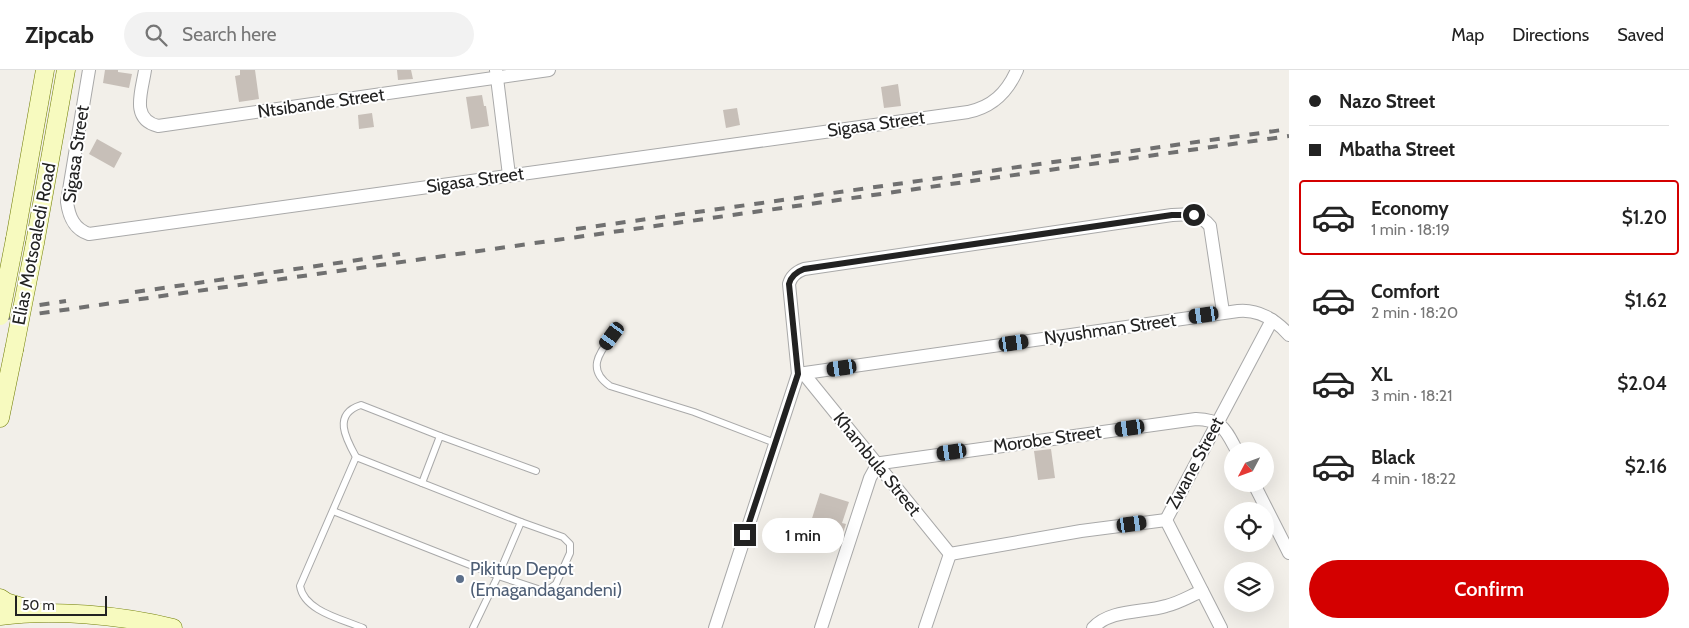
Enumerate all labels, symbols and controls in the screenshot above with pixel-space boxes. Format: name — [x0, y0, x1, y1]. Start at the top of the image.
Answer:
search box — [124, 12, 474, 57]
text: Zipcab — [25, 20, 94, 49]
icon: search — [142, 21, 170, 49]
text: Search here — [182, 23, 276, 46]
text: Map — [1451, 24, 1484, 46]
text: Directions — [1512, 24, 1589, 46]
text: Saved — [1617, 24, 1664, 46]
street label: Ntsibande Street — [256, 83, 386, 123]
text: Nazo Street — [1339, 90, 1435, 113]
street label: Sigasa Street — [58, 104, 94, 204]
street label: Sigasa Street — [826, 106, 926, 142]
text: Mbatha Street — [1339, 138, 1455, 161]
street label: Elias Motsoaledi Road — [7, 161, 61, 327]
street label: Sigasa Street — [425, 162, 525, 198]
icon: car — [1311, 195, 1356, 240]
text: Economy — [1371, 197, 1449, 220]
route start — [1183, 204, 1205, 226]
text: $1.20 — [1622, 206, 1667, 229]
text: 1 min · 18:19 — [1371, 220, 1450, 239]
icon: car — [1311, 278, 1356, 323]
text: Comfort — [1371, 280, 1440, 303]
text: $1.62 — [1624, 289, 1667, 312]
text: 2 min · 18:20 — [1371, 303, 1458, 322]
car — [1188, 305, 1219, 325]
street label: Nyushman Street — [1043, 309, 1177, 349]
car — [597, 319, 626, 353]
car — [998, 333, 1029, 353]
car — [826, 358, 857, 378]
icon: car — [1311, 361, 1356, 406]
text: XL — [1371, 363, 1392, 386]
text: $2.04 — [1617, 372, 1667, 395]
text: 3 min · 18:21 — [1371, 386, 1452, 405]
street label: Khambula Street — [828, 408, 926, 520]
street label: Zwane Street — [1162, 413, 1228, 513]
car — [1114, 418, 1145, 438]
street label: Morobe Street — [991, 421, 1103, 457]
car — [936, 442, 967, 462]
north arrow — [1224, 442, 1274, 492]
map controls — [1224, 442, 1274, 612]
icon: car — [1311, 444, 1356, 489]
text: Black — [1371, 446, 1415, 469]
text: $2.16 — [1625, 455, 1667, 478]
text: 4 min · 18:22 — [1371, 469, 1456, 488]
button: locate — [1224, 502, 1274, 552]
car — [1116, 514, 1147, 534]
callout: 1 min — [762, 518, 845, 552]
route end — [734, 524, 756, 546]
text: 1 min — [785, 526, 821, 545]
place label: Pikitup Depot (Emagandagandeni) — [470, 558, 622, 601]
button: Confirm — [1309, 560, 1669, 618]
button: layers — [1224, 562, 1274, 612]
marker: Pikitup Depot (Emagandagandeni) — [454, 573, 466, 585]
scale bar — [15, 593, 108, 616]
text: 50 m — [22, 596, 55, 614]

